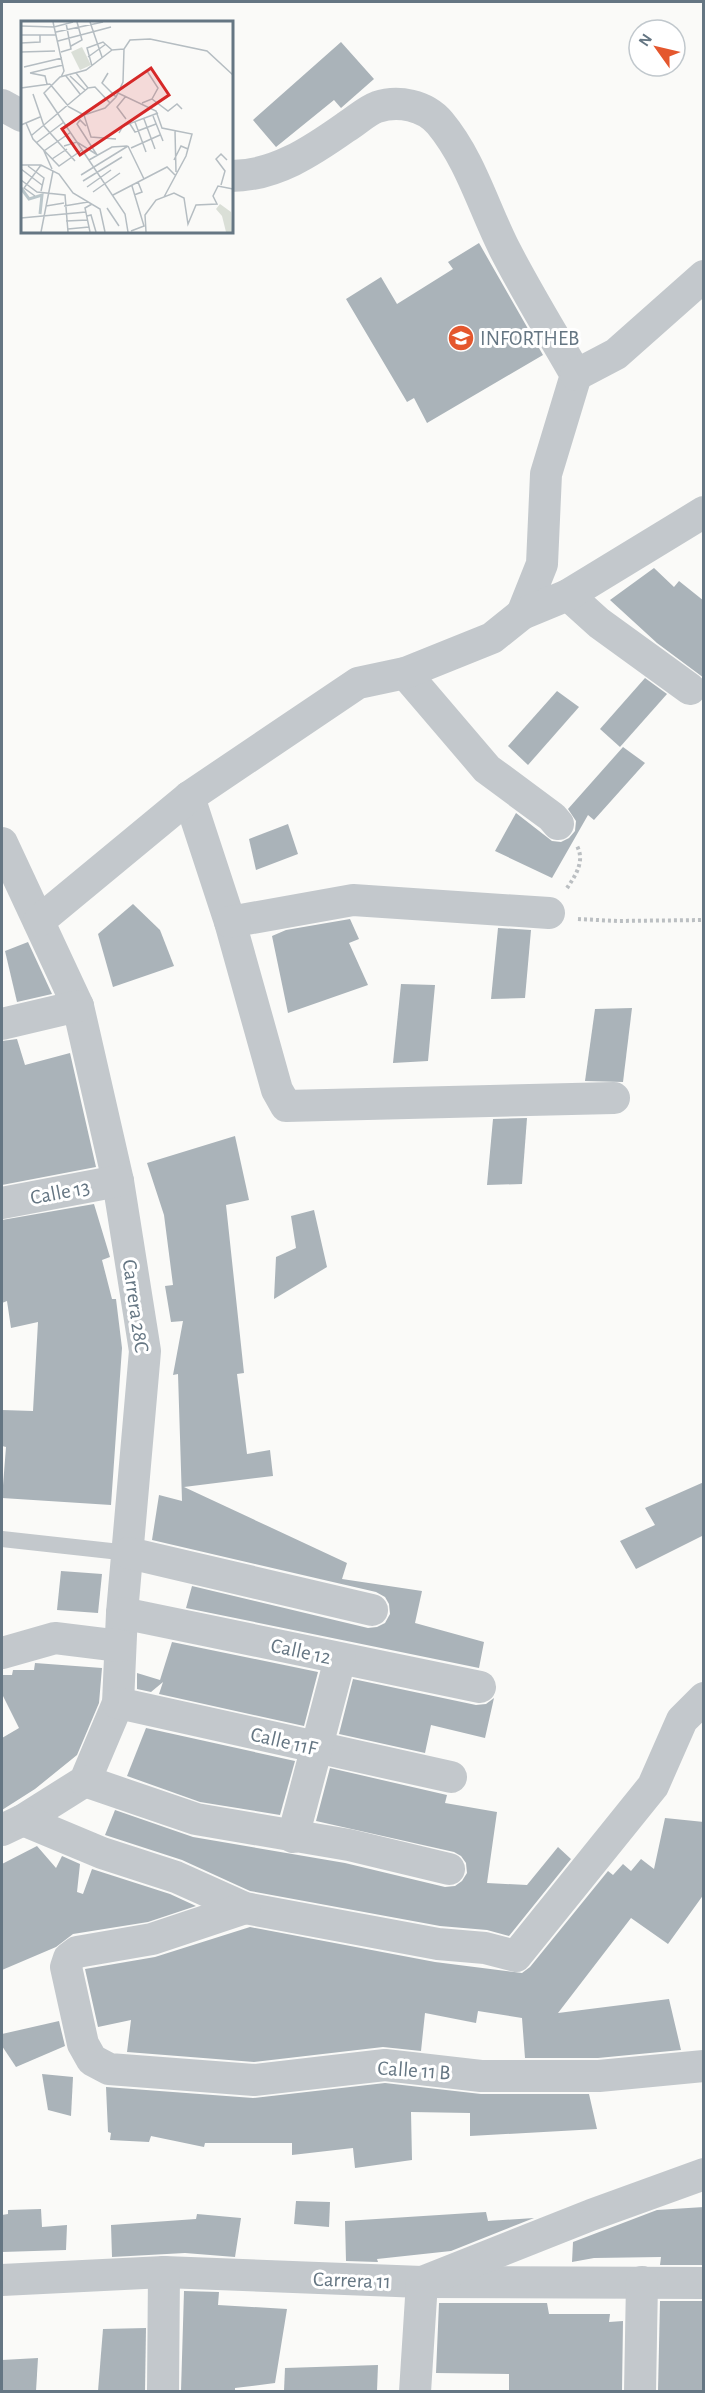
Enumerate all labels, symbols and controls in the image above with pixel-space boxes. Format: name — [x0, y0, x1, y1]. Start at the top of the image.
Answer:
north arrow — [627, 18, 687, 78]
inset map — [21, 21, 232, 232]
text: N — [636, 31, 655, 49]
school or university icon: INFORTHEB — [446, 323, 476, 353]
place label: INFORTHEB — [480, 328, 579, 349]
street label: Calle 13 — [29, 1176, 92, 1209]
street label: Carrera 28C — [119, 1258, 152, 1354]
street label: Calle 12 — [269, 1635, 333, 1668]
street label: Calle 11F — [249, 1724, 320, 1760]
street label: Calle 11 B — [377, 2057, 451, 2084]
street label: Carrera 11 — [313, 2269, 391, 2292]

